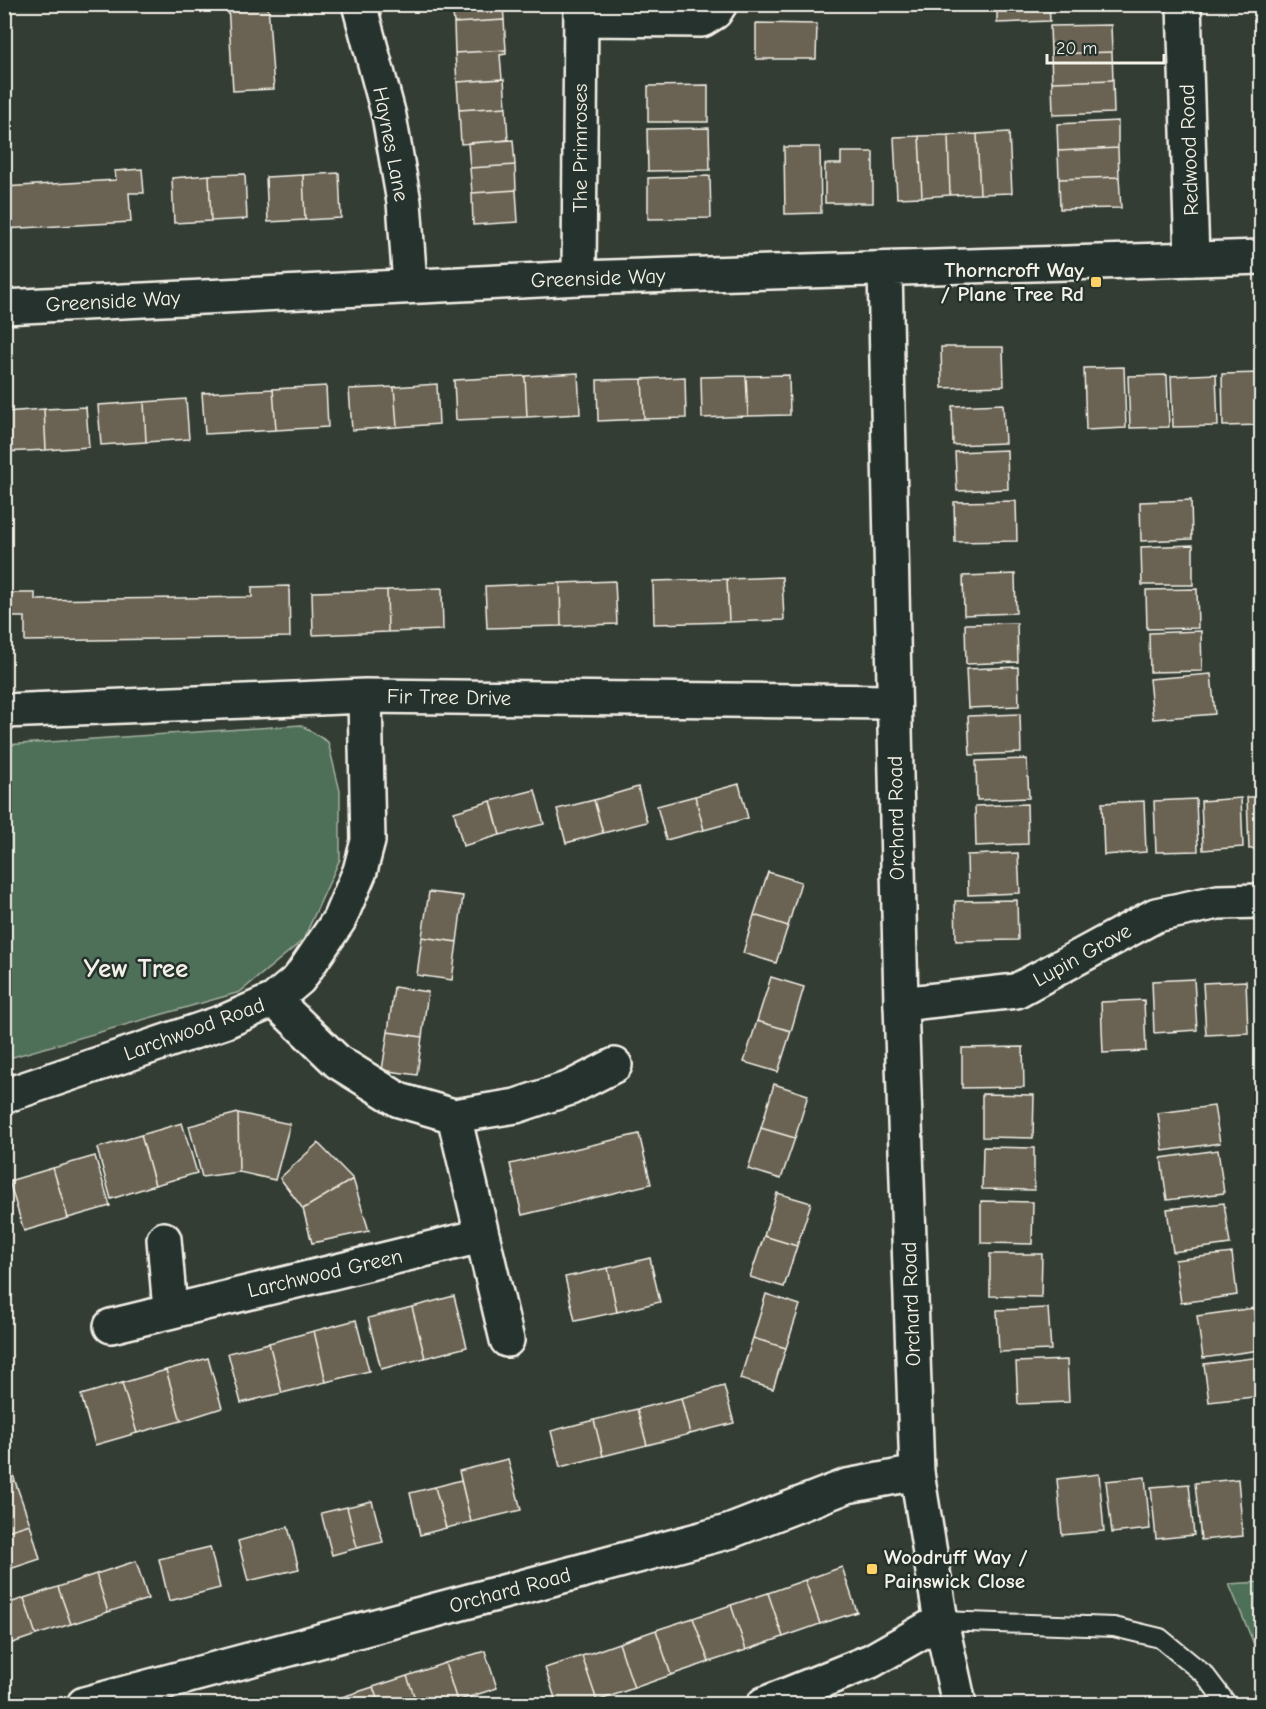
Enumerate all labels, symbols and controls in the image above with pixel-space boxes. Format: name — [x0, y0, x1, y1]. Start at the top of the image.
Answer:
scale bar — [1047, 27, 1164, 65]
text: 20 m — [1056, 38, 1097, 59]
street label: The Primroses — [568, 84, 592, 212]
street label: Redwood Road — [1175, 84, 1203, 216]
street label: Haynes Lane — [368, 85, 414, 203]
place label: Thorncroft Way / Plane Tree Rd — [941, 258, 1084, 306]
street label: Greenside Way — [530, 264, 666, 292]
marker: Thorncroft Way / Plane Tree Rd — [1089, 275, 1103, 289]
street label: Greenside Way — [45, 285, 182, 317]
street label: Fir Tree Drive — [387, 684, 511, 710]
street label: Orchard Road — [883, 755, 909, 881]
street label: Lupin Grove — [1029, 918, 1135, 992]
district label: Yew Tree — [84, 953, 188, 984]
street label: Larchwood Road — [120, 992, 268, 1066]
street label: Orchard Road — [897, 1241, 925, 1367]
street label: Larchwood Green — [245, 1244, 405, 1302]
place label: Woodruff Way / Painswick Close — [884, 1545, 1028, 1593]
street label: Orchard Road — [447, 1562, 573, 1618]
marker: Woodruff Way / Painswick Close — [865, 1562, 879, 1576]

